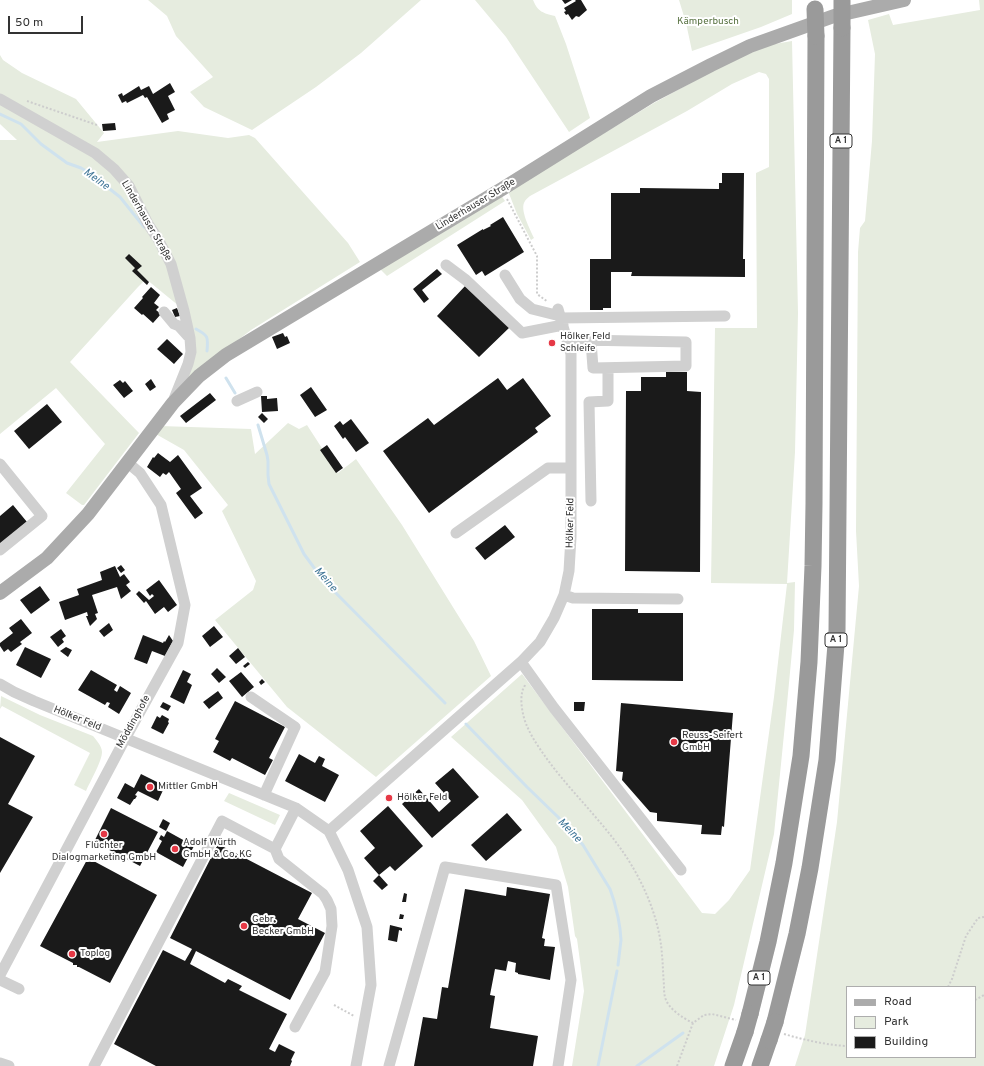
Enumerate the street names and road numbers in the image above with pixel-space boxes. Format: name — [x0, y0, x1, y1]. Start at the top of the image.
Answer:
road number: A 1 — [830, 134, 852, 148]
street label: Linderhauser Straße — [434, 176, 518, 234]
street label: Linderhauser Straße — [118, 179, 174, 263]
street label: Hölker Feld — [565, 498, 577, 548]
road number: A 1 — [825, 633, 847, 647]
street label: Möddinghofe — [115, 693, 153, 751]
street label: Hölker Feld — [51, 704, 103, 734]
road number: A 1 — [748, 971, 770, 985]

